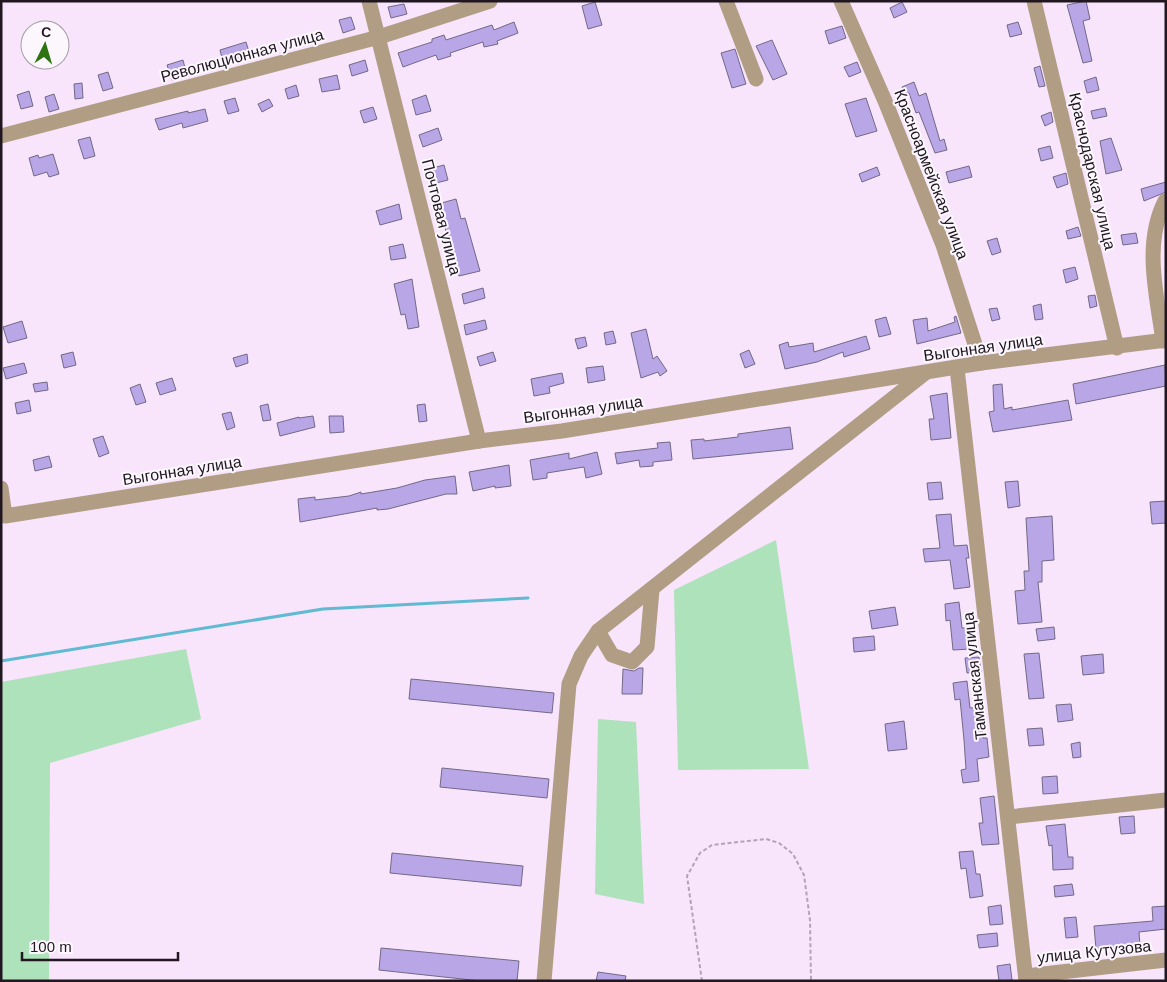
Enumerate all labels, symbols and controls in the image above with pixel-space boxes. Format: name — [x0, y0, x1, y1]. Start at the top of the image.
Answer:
north arrow — [20, 20, 70, 70]
text: С — [40, 24, 52, 40]
street label: Революционная улица — [159, 26, 325, 85]
street label: Красноармейская улица — [891, 87, 972, 262]
street label: Краснодарская улица — [1066, 91, 1119, 252]
street label: Почтовая улица — [419, 157, 464, 277]
street label: Выгонная улица — [922, 331, 1044, 364]
street label: Выгонная улица — [522, 393, 644, 426]
street label: Выгонная улица — [121, 453, 243, 488]
street label: Таманская улица — [959, 611, 990, 741]
scale bar — [22, 930, 179, 962]
street label: улица Кутузова — [1036, 937, 1152, 966]
text: 100 m — [30, 938, 72, 955]

